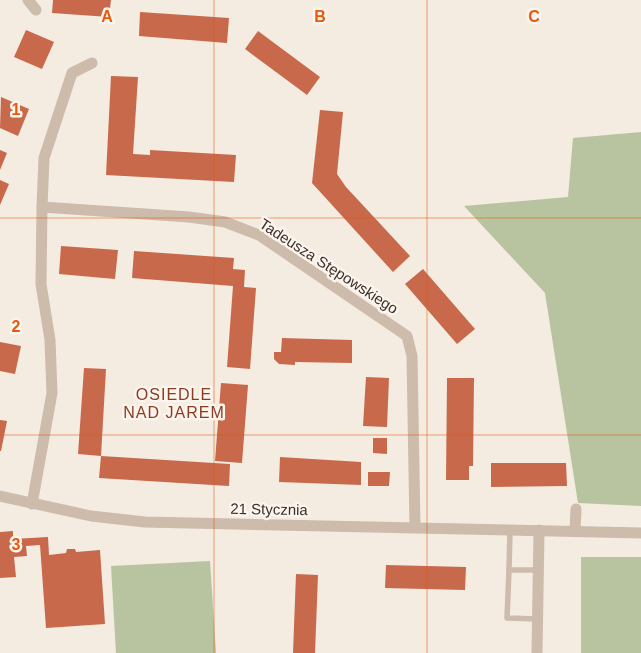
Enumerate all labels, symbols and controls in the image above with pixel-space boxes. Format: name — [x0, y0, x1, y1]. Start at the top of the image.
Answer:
text: A — [101, 8, 113, 25]
text: B — [314, 8, 326, 25]
text: C — [528, 8, 540, 25]
text: 1 — [12, 101, 21, 118]
street label: Tadeusza Stępowskiego — [257, 215, 401, 317]
text: 2 — [12, 318, 21, 335]
district label: OSIEDLE NAD JAREM — [123, 386, 225, 421]
street label: 21 Stycznia — [230, 500, 309, 518]
text: 3 — [12, 536, 21, 553]

